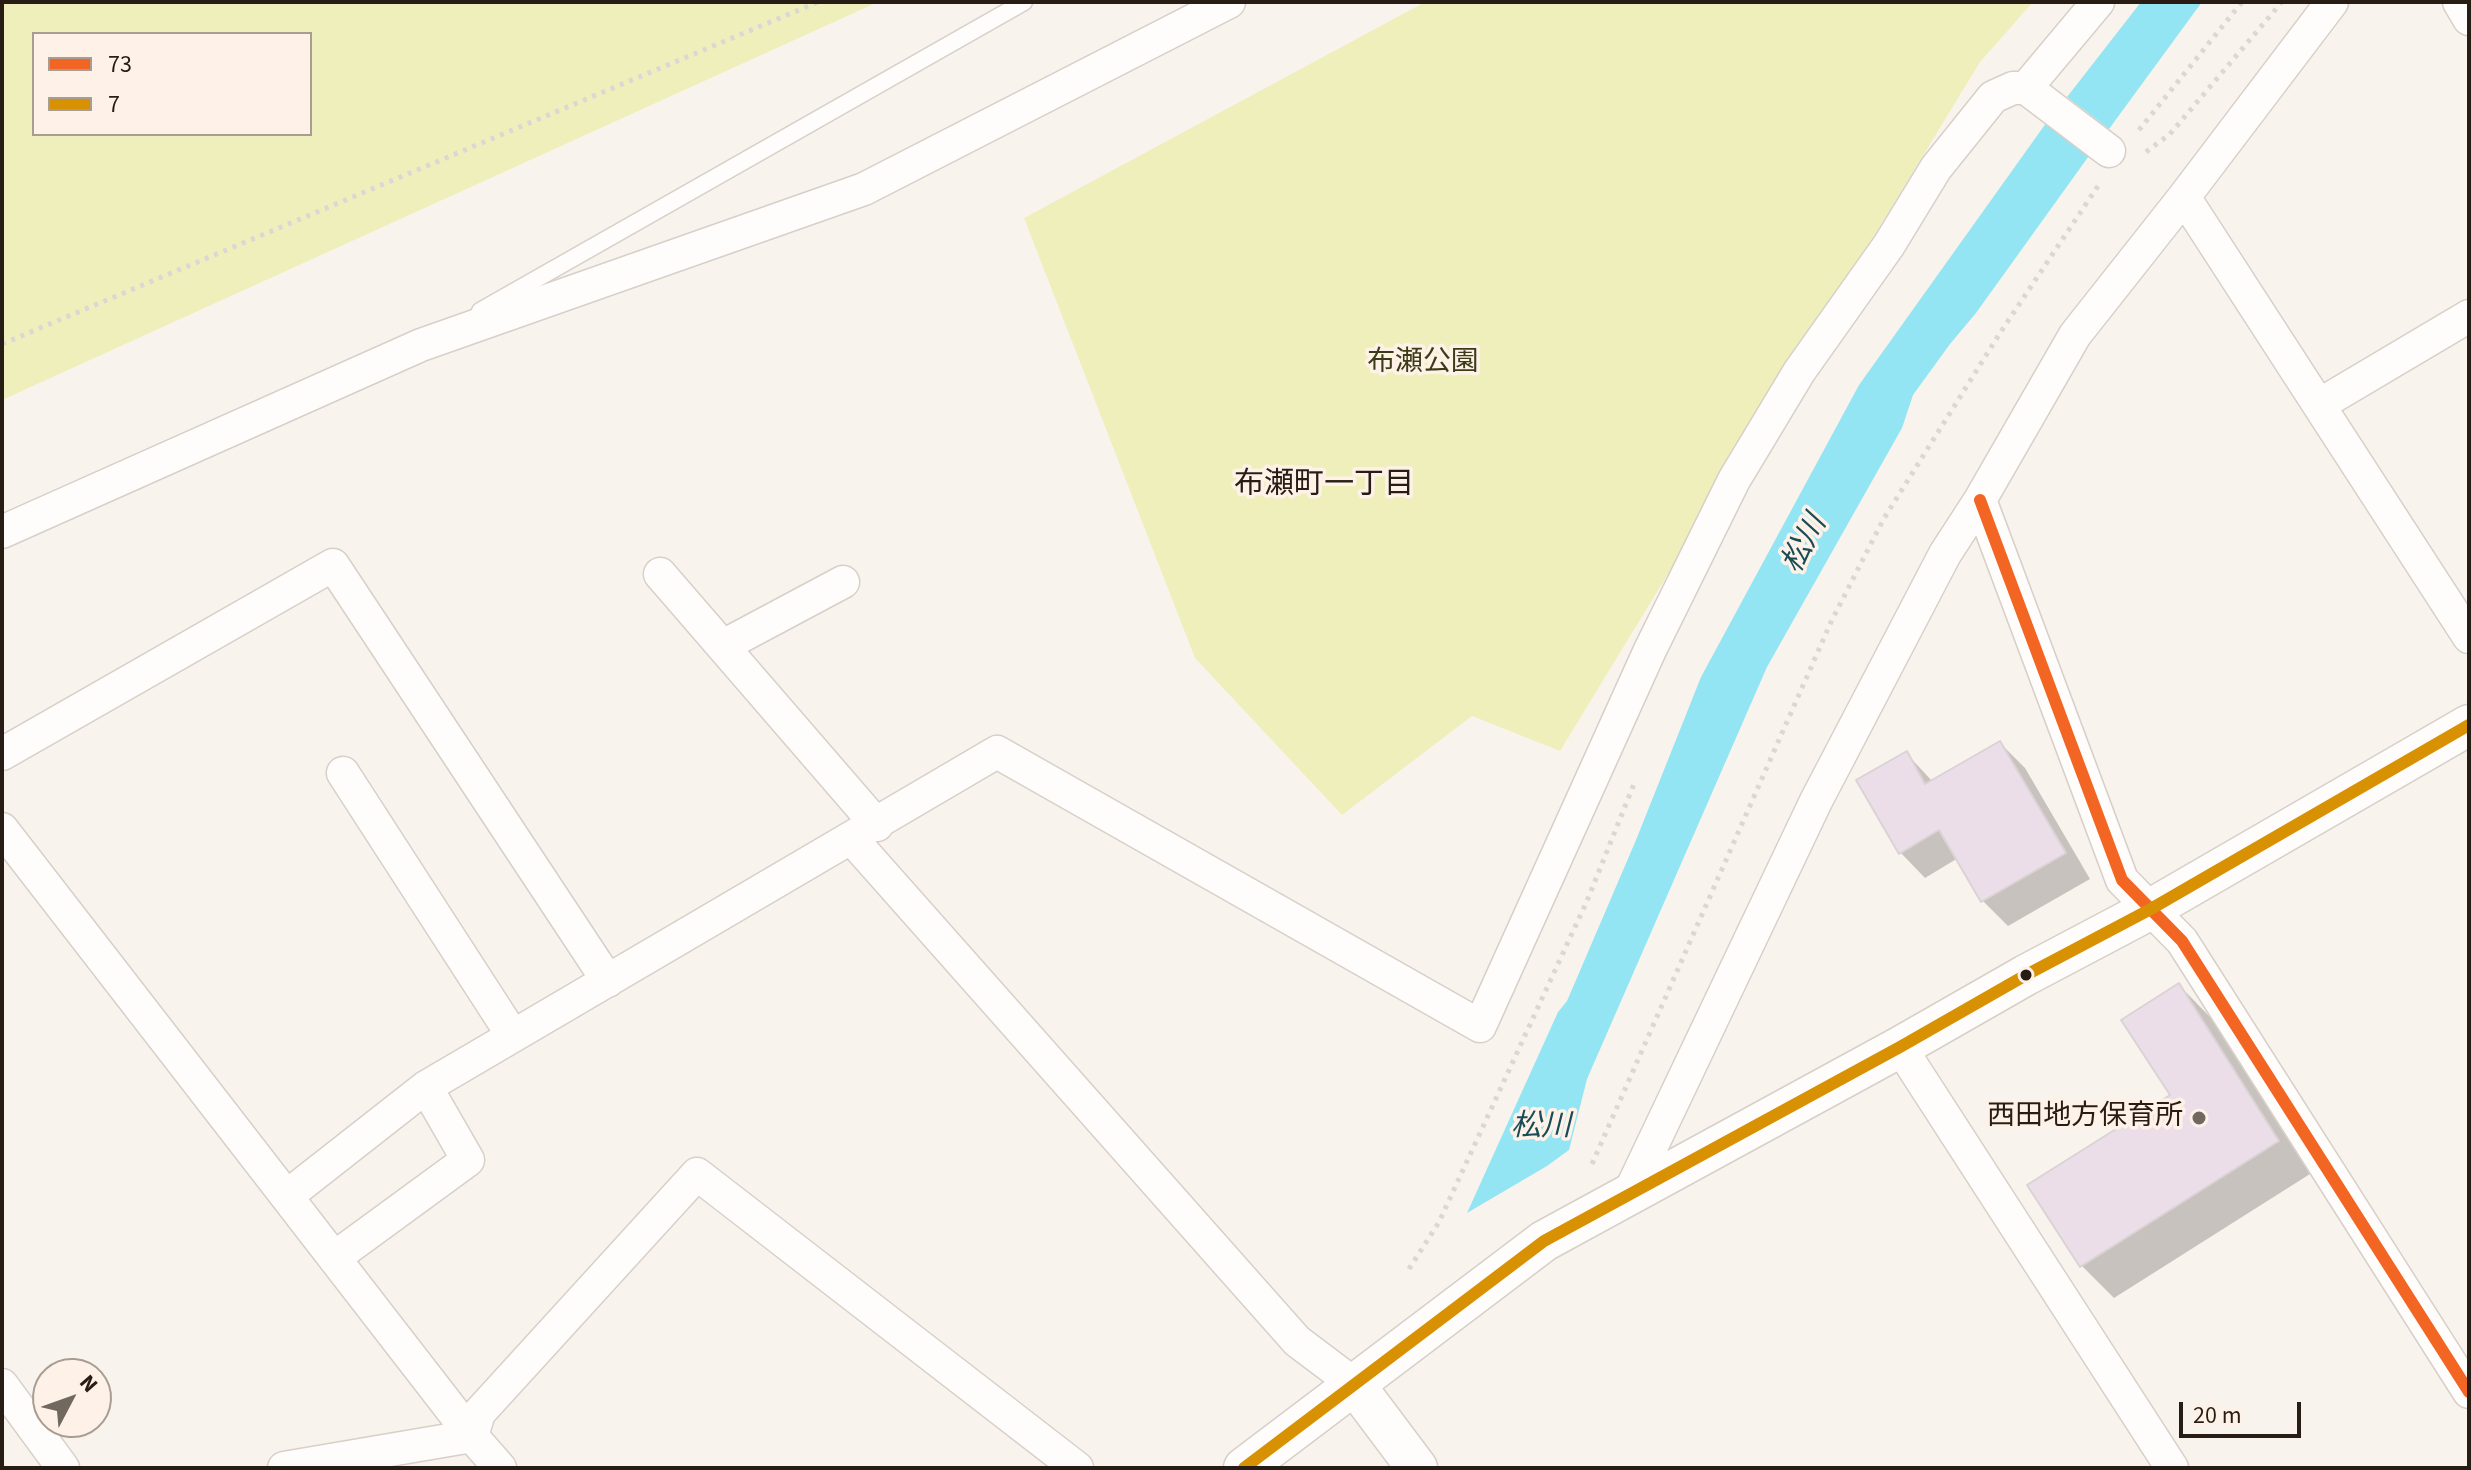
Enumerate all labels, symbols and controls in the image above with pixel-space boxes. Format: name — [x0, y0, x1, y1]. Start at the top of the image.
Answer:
legend — [32, 32, 312, 136]
text: 73 — [108, 47, 132, 82]
text: 7 — [108, 87, 120, 122]
park label: 布瀬公園 — [1367, 347, 1479, 381]
district label: 布瀬町一丁目 — [1234, 468, 1414, 504]
water label: 松川 — [1776, 510, 1836, 580]
unlabelled marker — [2018, 967, 2034, 983]
place label: 西田地方保育所 — [1987, 1101, 2183, 1135]
marker: 西田地方保育所 — [2190, 1109, 2208, 1127]
water label: 松川 — [1511, 1110, 1571, 1146]
north arrow — [32, 1358, 112, 1438]
text: N — [72, 1368, 105, 1400]
scale bar — [2183, 1386, 2305, 1436]
text: 20 m — [2193, 1398, 2242, 1433]

